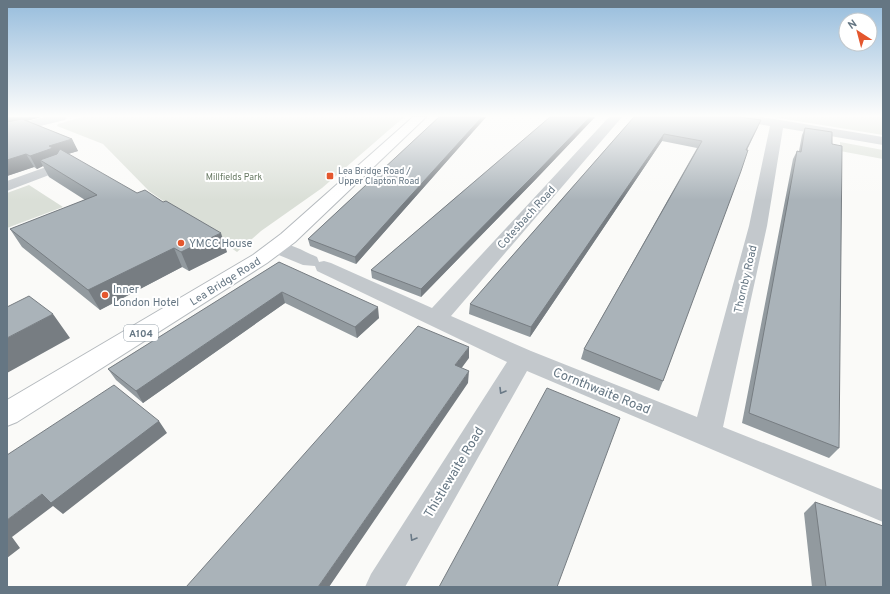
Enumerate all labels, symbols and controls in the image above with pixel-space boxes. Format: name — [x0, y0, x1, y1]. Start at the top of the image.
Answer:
north arrow — [838, 12, 878, 52]
text: N — [845, 17, 860, 33]
place label: Lea Bridge Road / Upper Clapton Road — [338, 166, 419, 187]
marker: Lea Bridge Road / Upper Clapton Road — [325, 171, 335, 181]
park label: Millfields Park — [206, 172, 263, 183]
street label: Cotesbach Road — [495, 183, 559, 252]
place label: YMCC House — [189, 237, 252, 251]
marker: YMCC House — [176, 238, 186, 248]
street label: Thornby Road — [731, 244, 761, 315]
street label: Lea Bridge Road — [188, 254, 264, 309]
place label: Inner London Hotel — [113, 283, 179, 310]
marker: Inner London Hotel — [100, 290, 110, 300]
road number: A104 — [124, 325, 158, 341]
street label: Cornthwaite Road — [550, 365, 652, 419]
one-way arrow — [499, 387, 506, 394]
street label: Thistlewaite Road — [421, 425, 488, 521]
one-way arrow — [411, 534, 418, 541]

